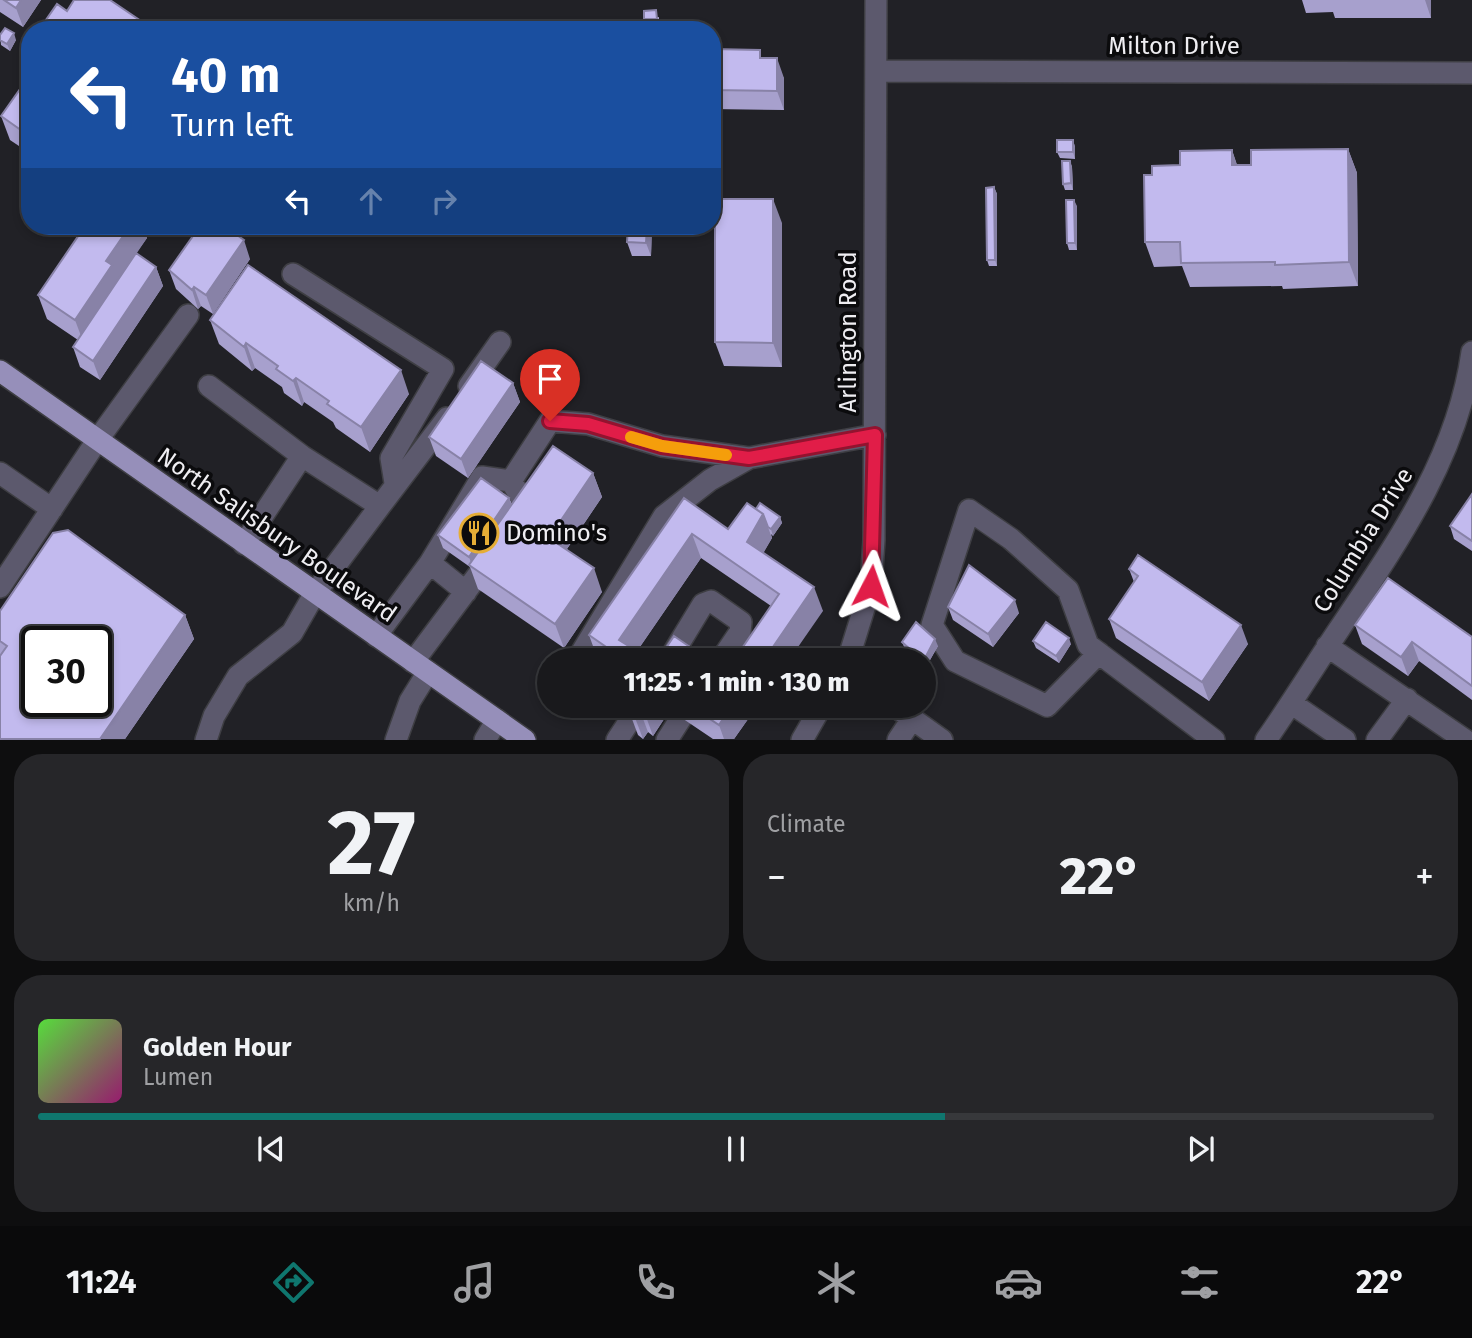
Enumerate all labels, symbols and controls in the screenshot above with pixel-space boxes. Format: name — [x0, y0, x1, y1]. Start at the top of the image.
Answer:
street label: Milton Drive — [1108, 32, 1240, 60]
text: 40 m — [171, 46, 280, 105]
icon: left — [56, 49, 147, 140]
text: Turn left — [171, 106, 293, 144]
icon: left — [279, 182, 317, 220]
icon: ahead — [352, 182, 390, 220]
icon: right — [425, 182, 463, 220]
street label: Arlington Road — [834, 251, 862, 413]
pin — [520, 349, 580, 421]
icon: arrive — [531, 360, 569, 398]
street label: North Salisbury Boulevard — [152, 442, 402, 628]
street label: Columbia Drive — [1307, 463, 1419, 617]
restaurant icon: Domino's — [458, 512, 500, 554]
place label: Domino's — [506, 519, 607, 547]
position arrow — [834, 549, 908, 623]
speed limit sign: 30 — [21, 626, 112, 717]
text: 11:25 · 1 min · 130 m — [624, 667, 849, 698]
text: 27 — [327, 789, 416, 898]
text: Climate — [767, 810, 846, 838]
text: 22° — [1060, 845, 1141, 908]
text: − — [767, 854, 786, 900]
text: + — [1415, 854, 1434, 900]
text: km/h — [343, 889, 400, 917]
text: Golden Hour — [143, 1032, 291, 1063]
text: Lumen — [143, 1063, 213, 1091]
icon: previous — [252, 1130, 290, 1168]
icon: pause — [717, 1130, 755, 1168]
icon: next — [1182, 1130, 1220, 1168]
icon: directions — [269, 1258, 318, 1307]
icon: music — [450, 1258, 499, 1307]
icon: phone — [631, 1258, 680, 1307]
icon: climate — [812, 1258, 861, 1307]
icon: car — [994, 1258, 1043, 1307]
icon: filters — [1175, 1258, 1224, 1307]
text: 11:24 — [66, 1263, 137, 1301]
text: 22° — [1356, 1263, 1406, 1301]

